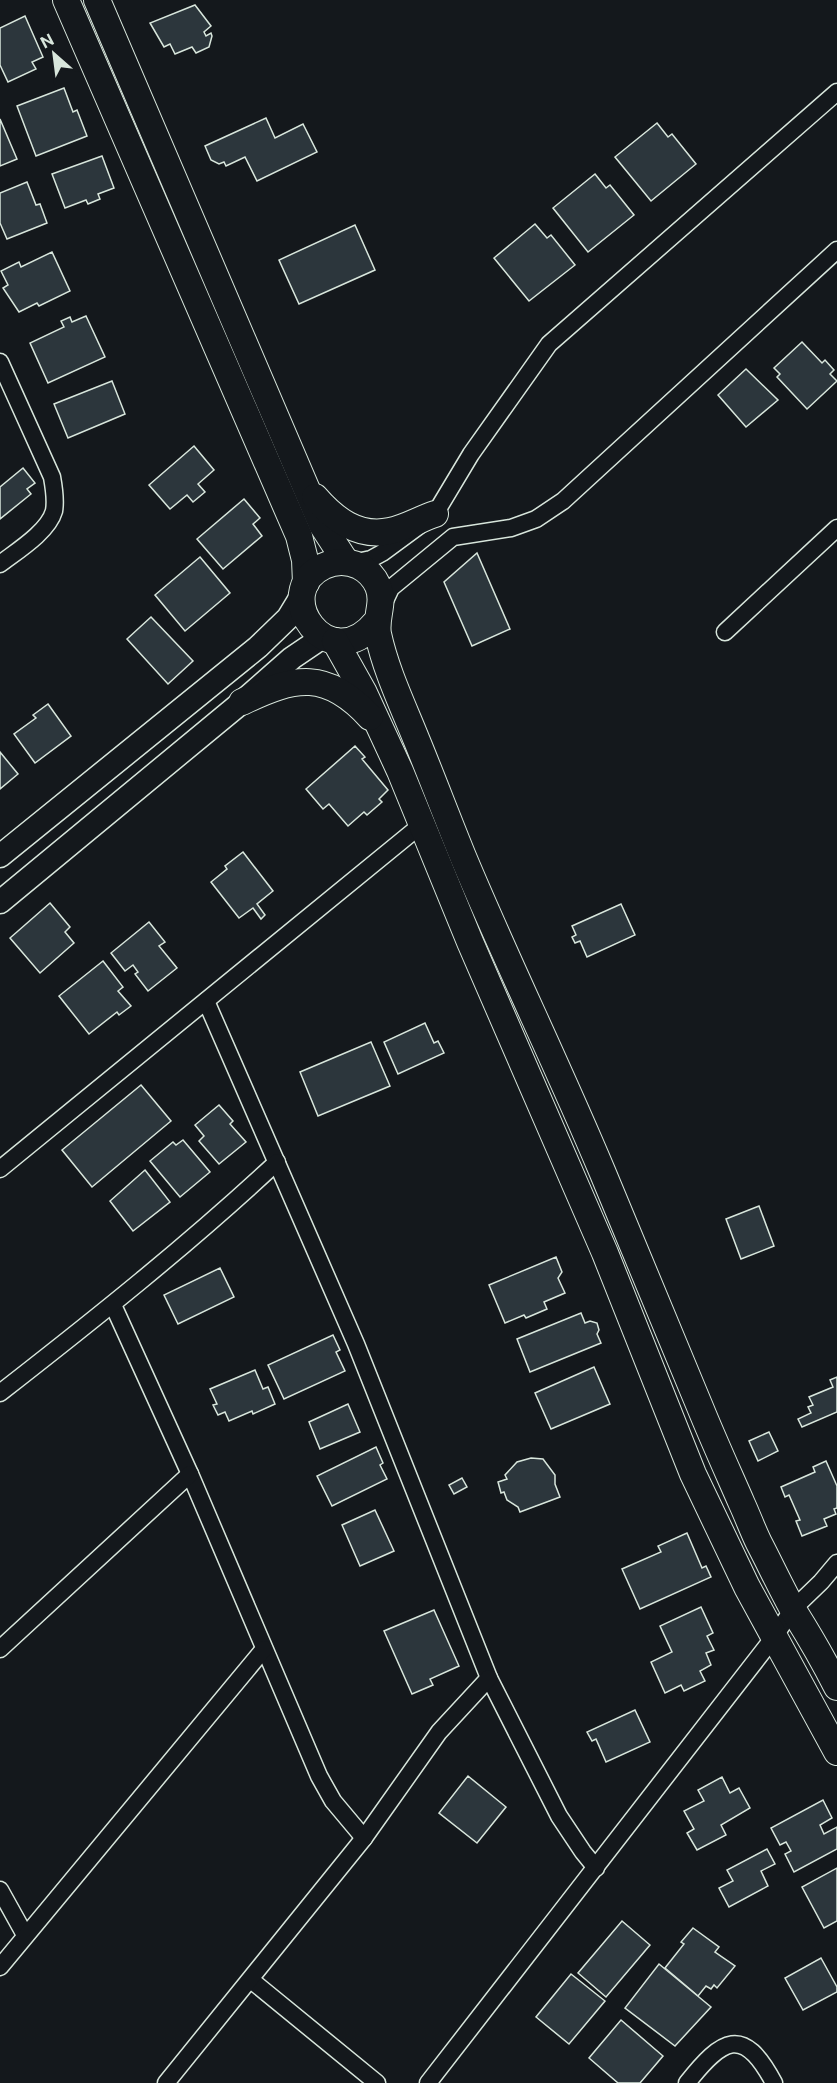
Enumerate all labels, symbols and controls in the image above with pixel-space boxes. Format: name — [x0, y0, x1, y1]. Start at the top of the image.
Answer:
north arrow — [24, 24, 84, 84]
text: N — [37, 30, 57, 53]

